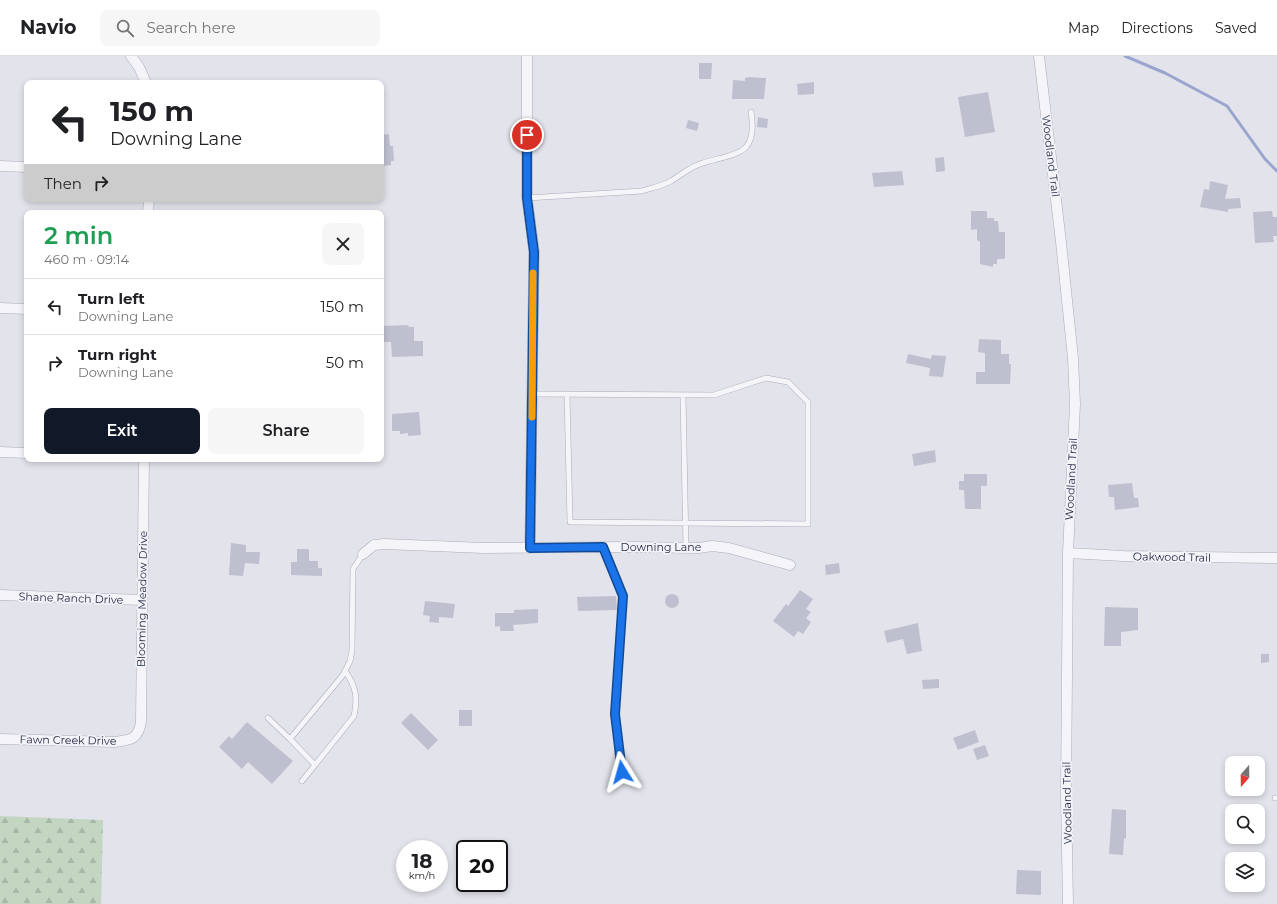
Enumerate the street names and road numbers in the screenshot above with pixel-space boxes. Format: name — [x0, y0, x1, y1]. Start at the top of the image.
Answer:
street label: Woodland Trail — [1039, 114, 1063, 198]
street label: Woodland Trail — [1062, 437, 1080, 521]
street label: Blooming Meadow Drive — [134, 530, 150, 667]
street label: Downing Lane — [621, 540, 702, 554]
street label: Oakwood Trail — [1133, 549, 1211, 565]
street label: Shane Ranch Drive — [18, 589, 124, 607]
street label: Fawn Creek Drive — [20, 732, 117, 748]
street label: Woodland Trail — [1059, 762, 1075, 844]

